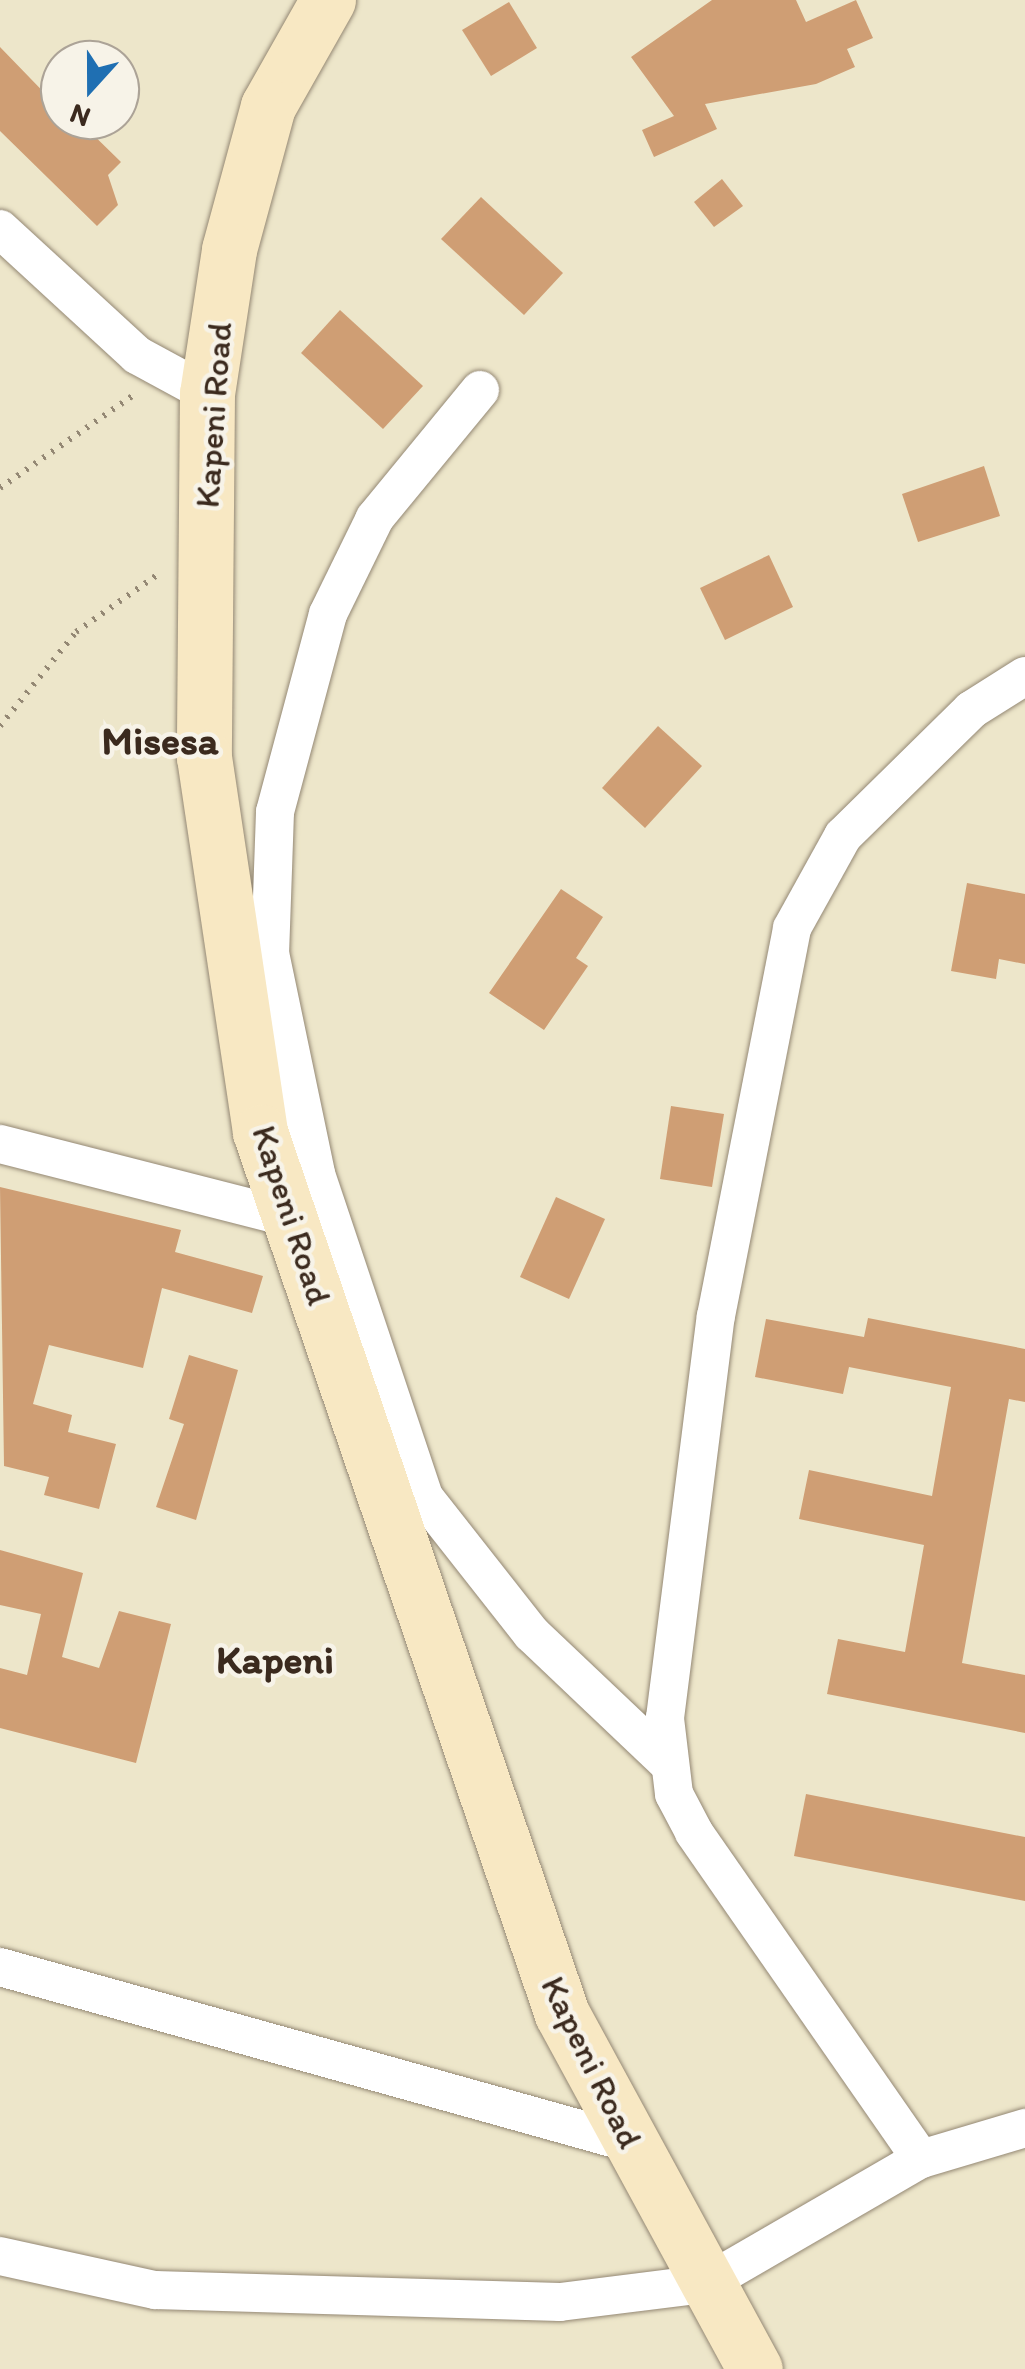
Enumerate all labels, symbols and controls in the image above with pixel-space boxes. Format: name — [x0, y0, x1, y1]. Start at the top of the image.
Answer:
north arrow — [40, 40, 140, 140]
text: N — [65, 97, 95, 135]
street label: Kapeni Road — [186, 320, 240, 510]
district label: Misesa — [101, 716, 219, 764]
street label: Kapeni Road — [243, 1120, 341, 1310]
district label: Kapeni — [216, 1635, 334, 1683]
street label: Kapeni Road — [532, 1969, 652, 2155]

